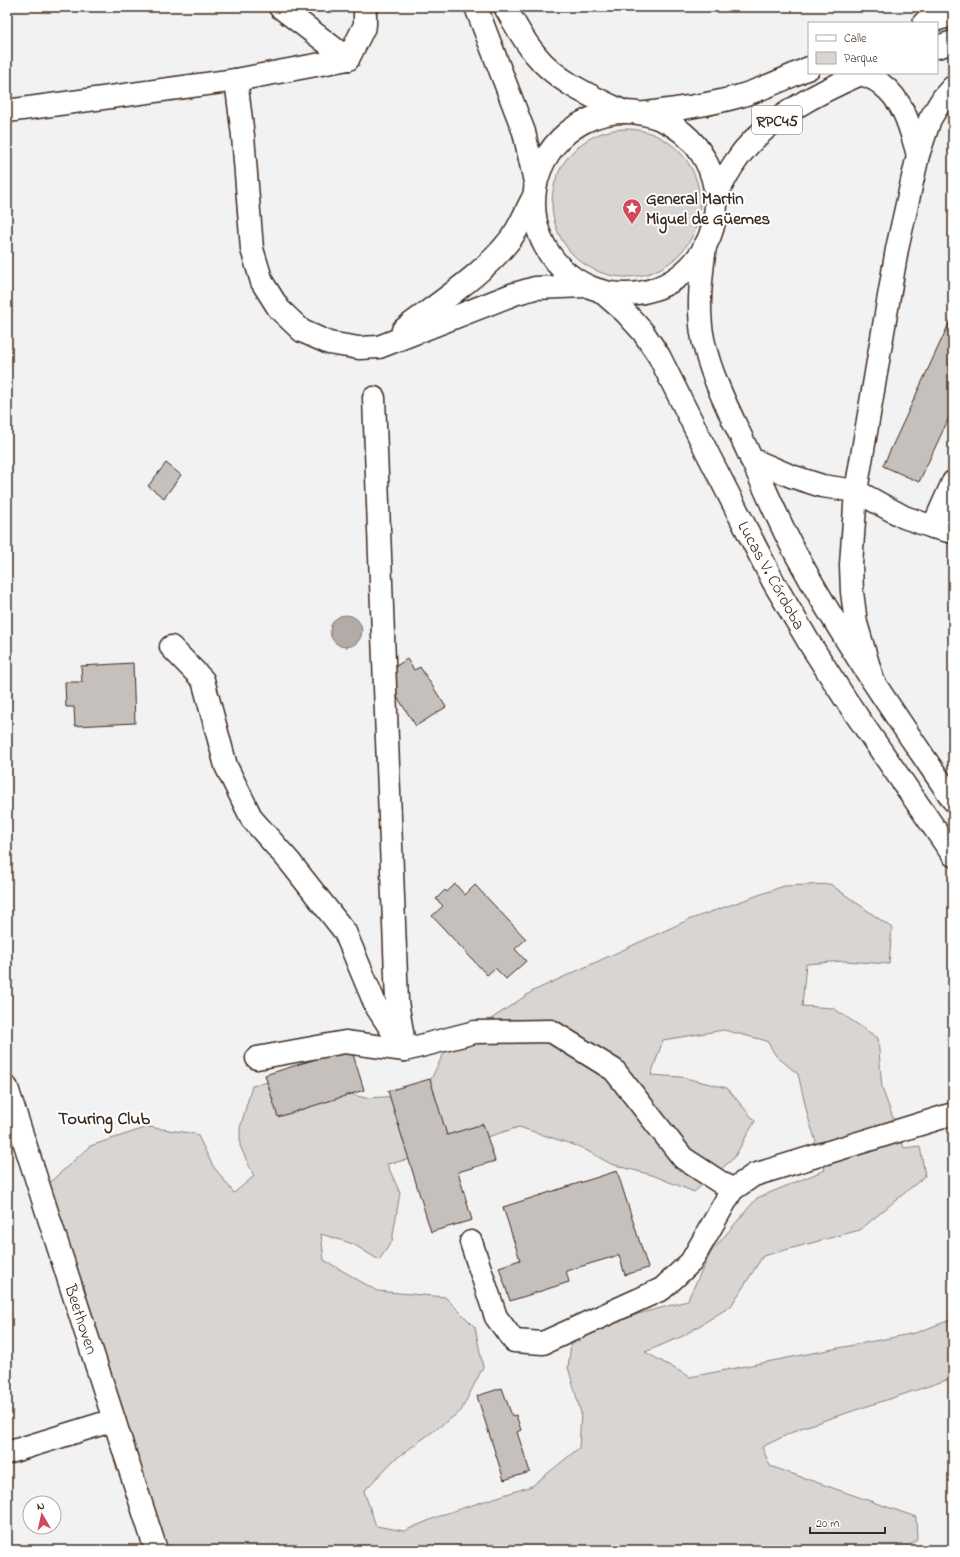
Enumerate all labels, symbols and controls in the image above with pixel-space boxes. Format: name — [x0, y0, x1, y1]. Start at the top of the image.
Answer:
legend — [808, 22, 938, 74]
text: Calle — [844, 30, 867, 48]
text: Parque — [844, 50, 878, 68]
road number: RPC45 — [752, 106, 802, 134]
place label: General Martin Miguel de Güemes — [646, 187, 771, 234]
place icon: General Martin Miguel de Güemes — [621, 197, 643, 225]
street label: Lucas V. Córdoba — [730, 517, 811, 635]
district label: Touring Club — [58, 1107, 151, 1134]
street label: Beethoven — [57, 1280, 104, 1358]
north arrow — [22, 1495, 62, 1535]
text: N — [36, 1498, 46, 1515]
scale bar — [810, 1509, 885, 1535]
text: 20 m — [816, 1515, 839, 1533]

